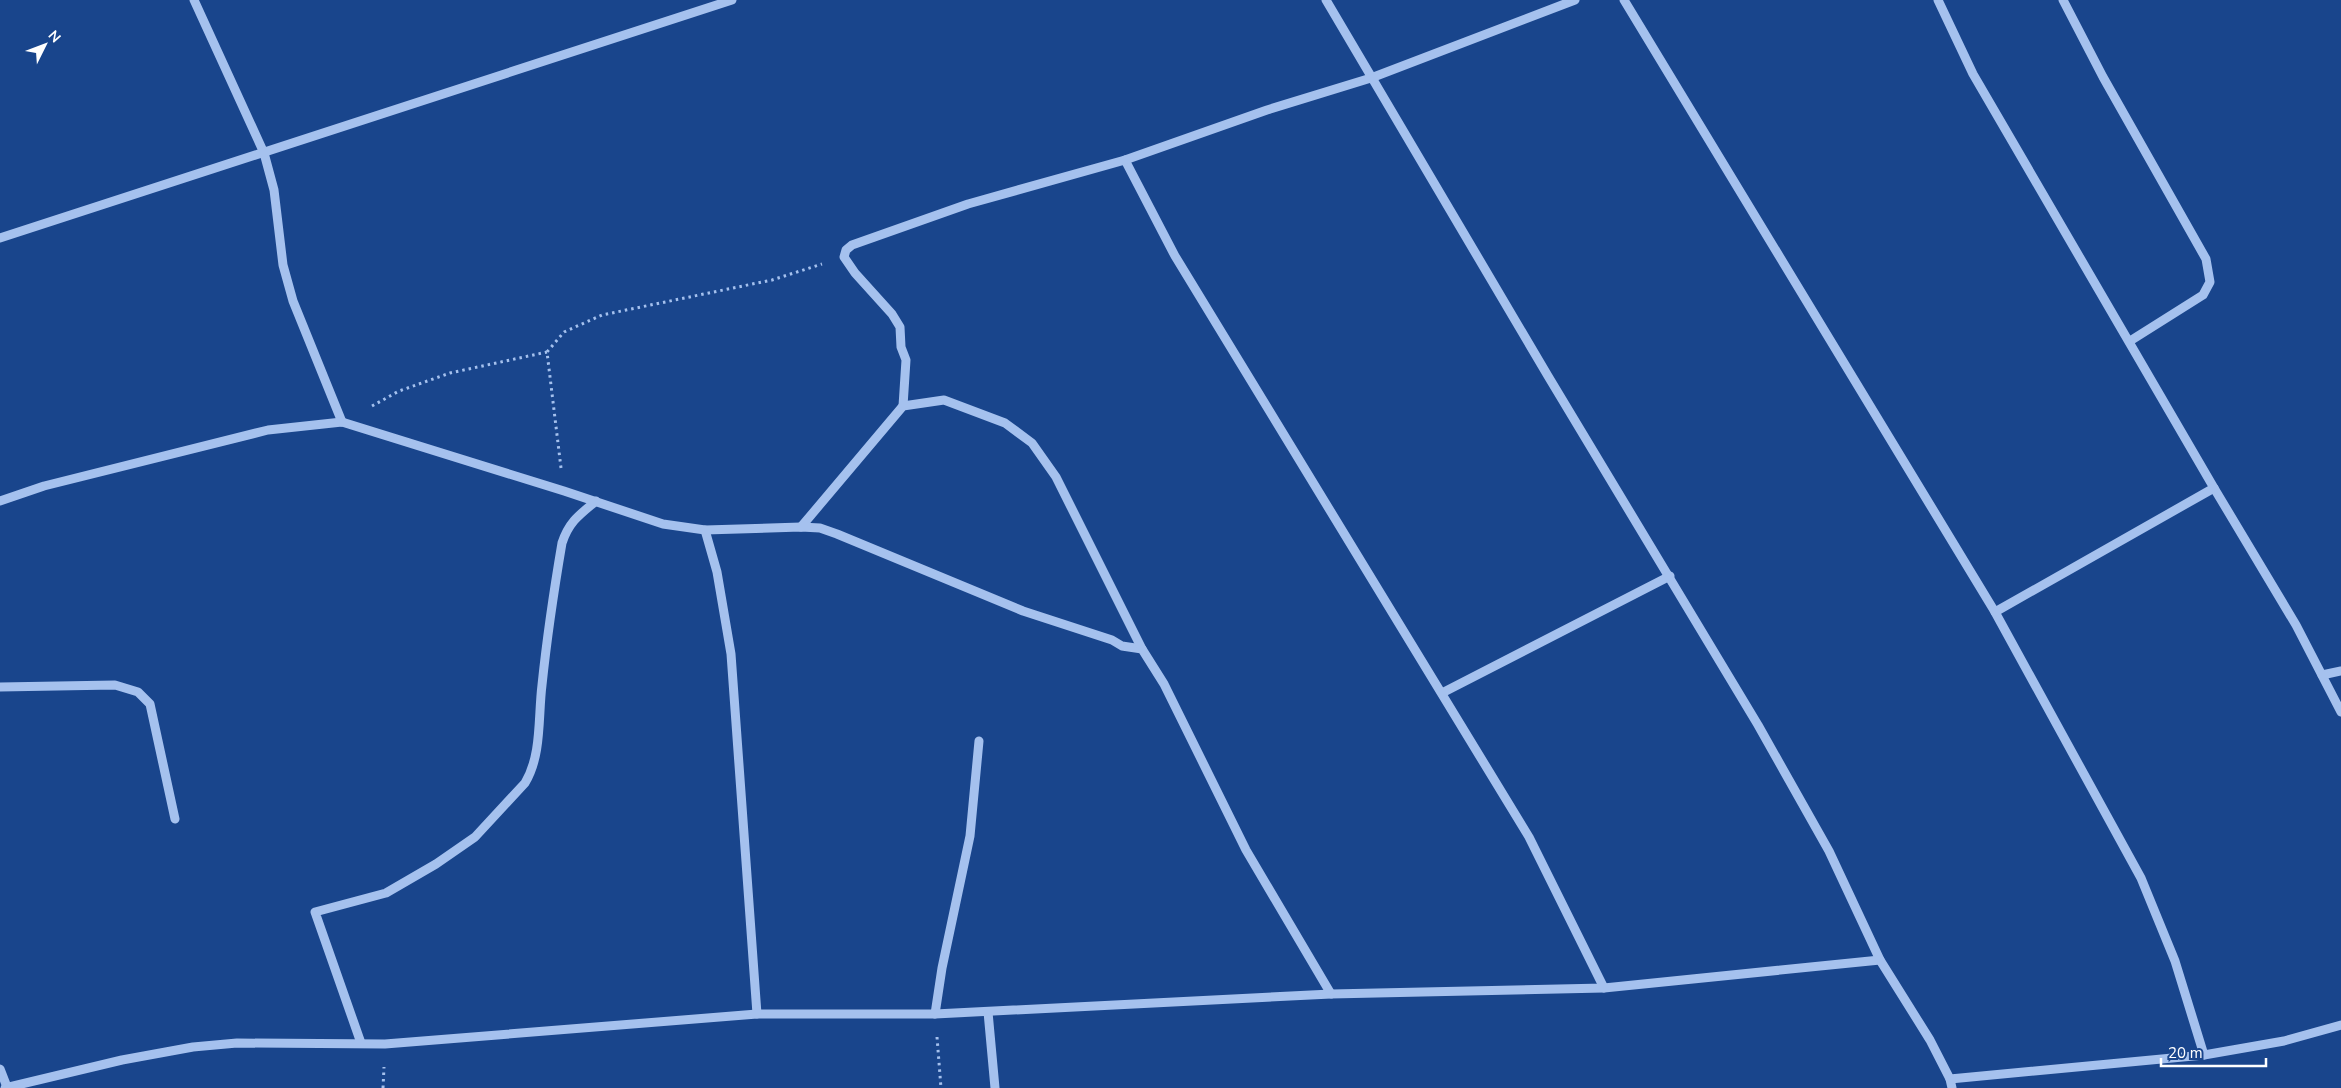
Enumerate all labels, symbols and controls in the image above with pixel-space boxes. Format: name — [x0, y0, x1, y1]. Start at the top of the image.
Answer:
north arrow — [20, 20, 70, 70]
text: N — [44, 26, 65, 47]
scale bar — [2161, 1036, 2266, 1068]
text: 20 m — [2168, 1043, 2203, 1063]

